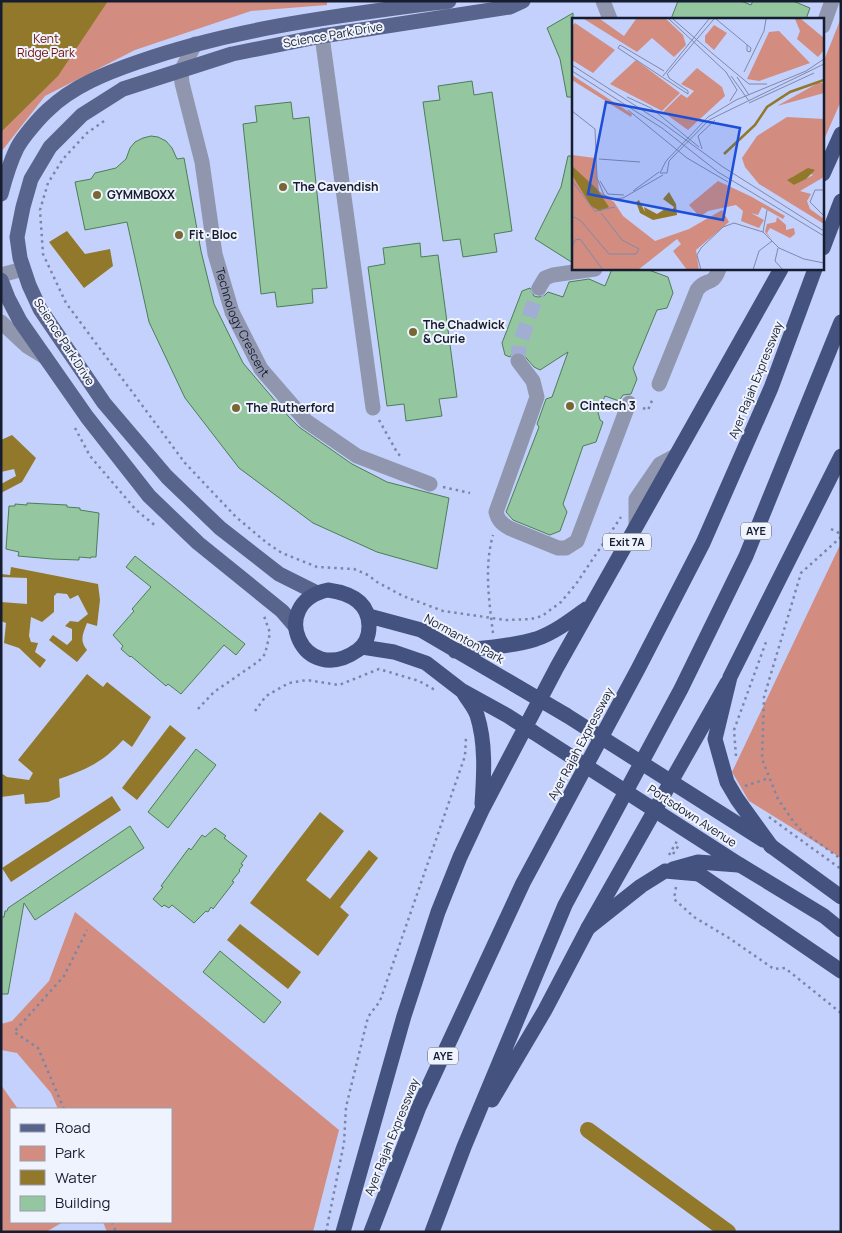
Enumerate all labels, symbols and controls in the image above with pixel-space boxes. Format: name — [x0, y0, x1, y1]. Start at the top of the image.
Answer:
street label: Science Park Drive — [282, 17, 384, 52]
inset map — [572, 18, 824, 270]
park label: Kent Ridge Park — [17, 30, 76, 61]
place label: The Cavendish — [293, 178, 379, 195]
marker: The Cavendish — [277, 181, 289, 193]
place label: GYMMBOXX — [107, 186, 175, 203]
marker: GYMMBOXX — [91, 189, 103, 201]
place label: Fit · Bloc — [189, 226, 237, 243]
marker: Fit · Bloc — [173, 229, 185, 241]
street label: Technology Crescent — [211, 265, 273, 381]
street label: Science Park Drive — [30, 295, 99, 389]
place label: The Chadwick & Curie — [423, 316, 505, 347]
street label: Ayer Rajah Expressway — [724, 318, 787, 441]
marker: The Chadwick & Curie — [407, 326, 419, 338]
place label: Cintech 3 — [580, 397, 636, 414]
place label: The Rutherford — [246, 399, 334, 416]
marker: Cintech 3 — [564, 400, 576, 412]
marker: The Rutherford — [230, 402, 242, 414]
road number: AYE — [741, 522, 771, 540]
road number: Exit 7A — [603, 534, 651, 550]
street label: Normanton Park — [421, 610, 508, 668]
street label: Ayer Rajah Expressway — [544, 684, 618, 803]
street label: Portsdown Avenue — [644, 780, 740, 851]
road number: AYE — [428, 1048, 458, 1064]
street label: Ayer Rajah Expressway — [360, 1075, 423, 1198]
legend — [10, 1108, 172, 1223]
text: Road — [55, 1117, 91, 1138]
text: Park — [55, 1142, 85, 1163]
text: Water — [55, 1167, 97, 1188]
text: Building — [55, 1192, 110, 1213]

